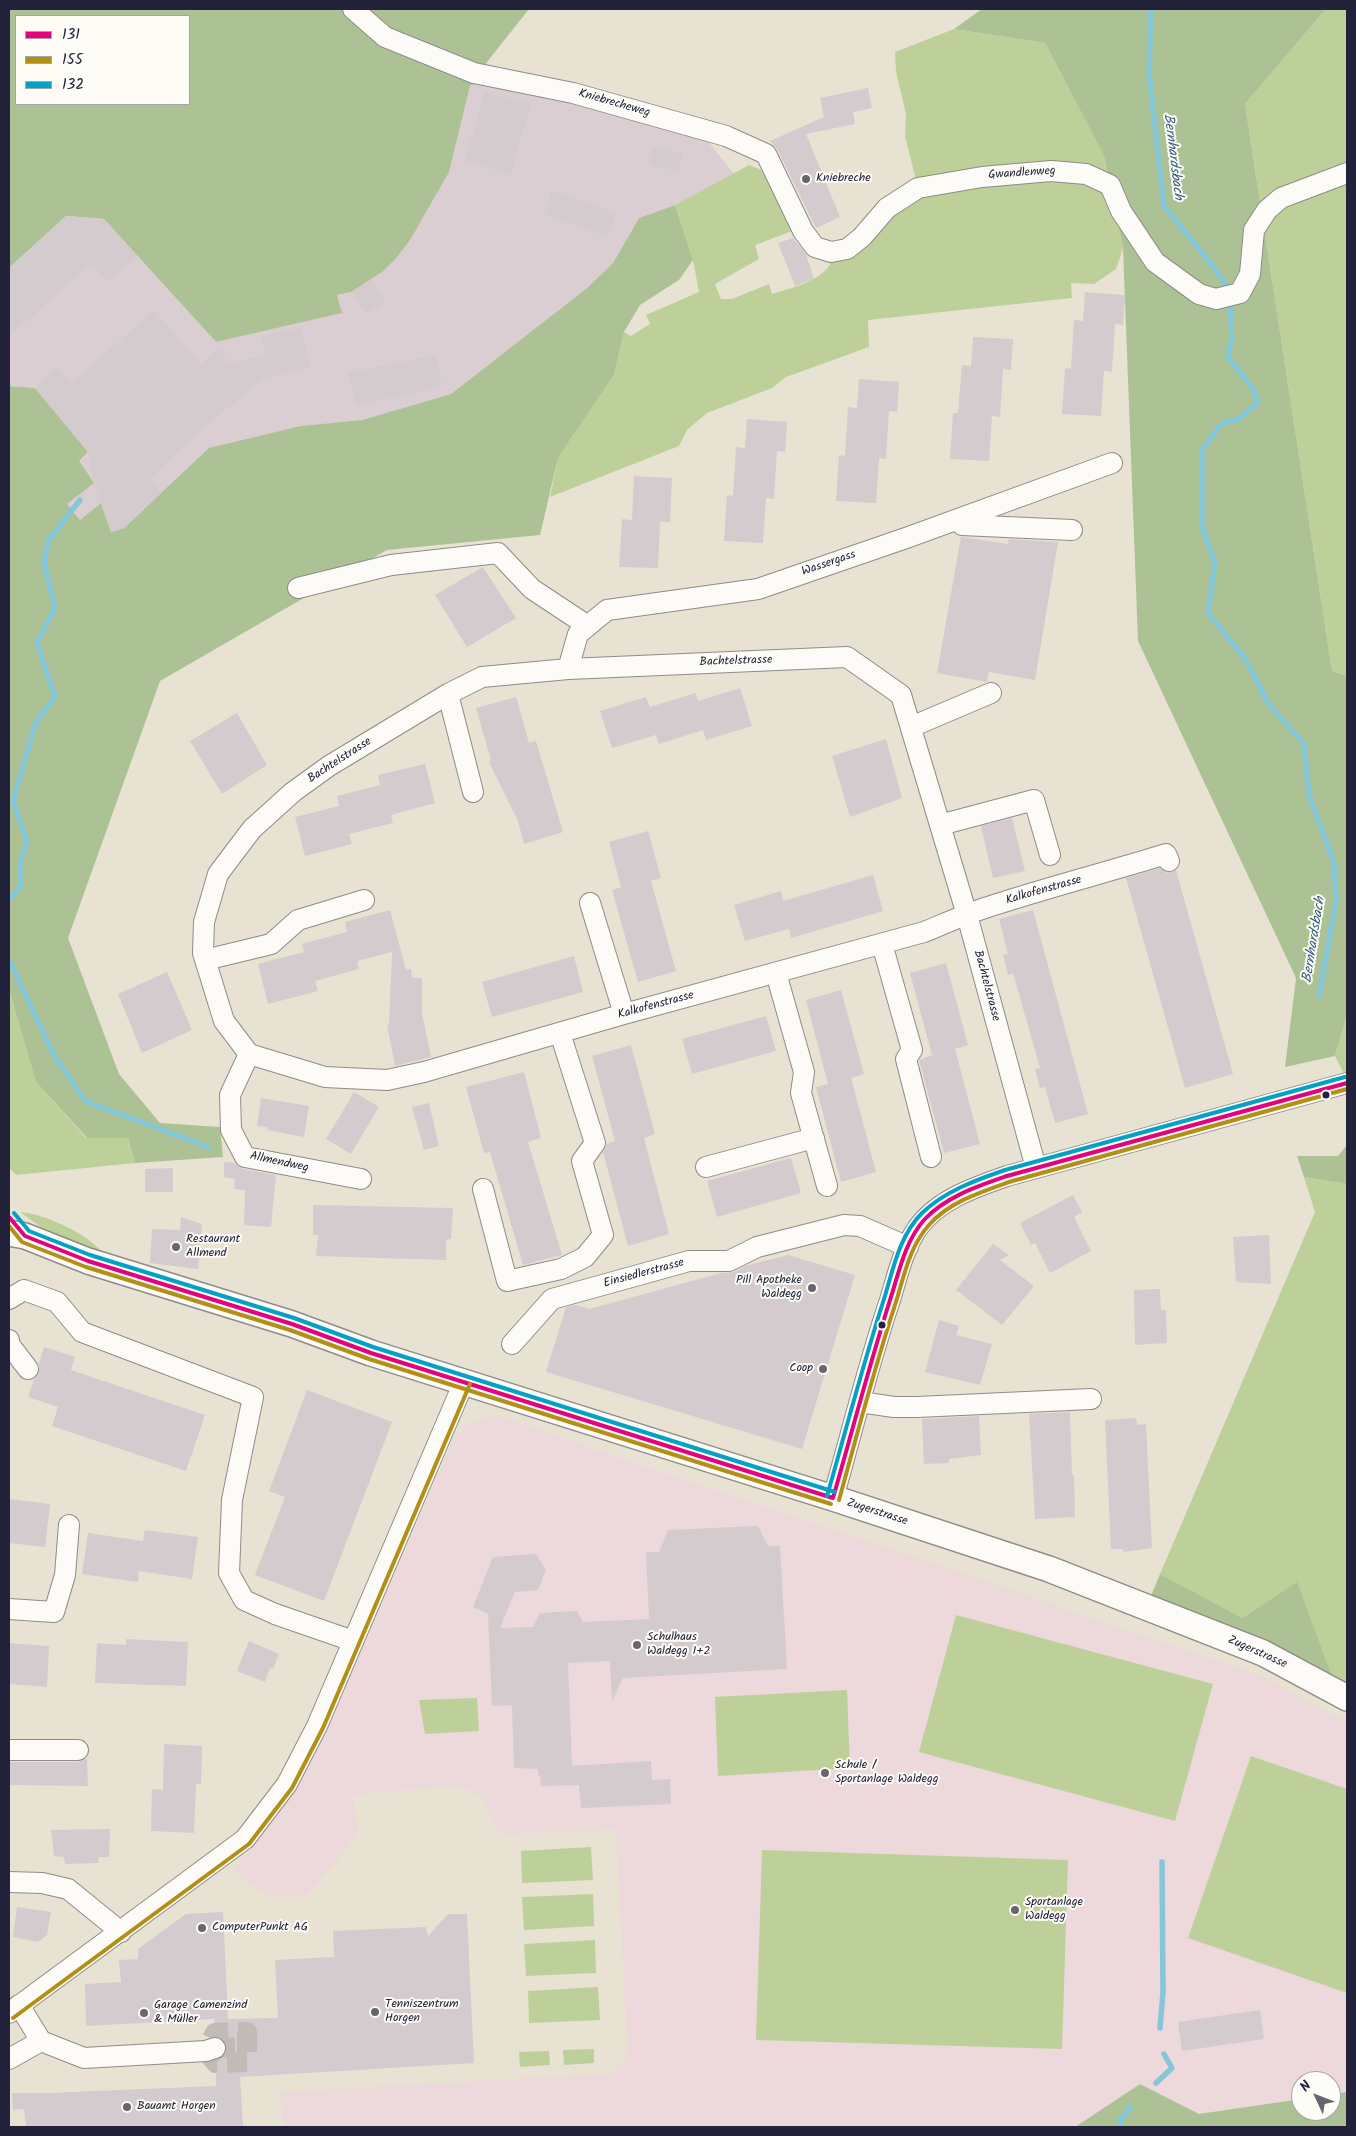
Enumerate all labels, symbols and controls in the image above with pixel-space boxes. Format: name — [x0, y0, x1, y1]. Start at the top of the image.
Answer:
legend — [15, 15, 190, 105]
text: 131 — [62, 23, 80, 47]
text: 155 — [62, 48, 83, 72]
text: 132 — [62, 73, 84, 97]
street label: Kniebrecheweg — [577, 87, 651, 121]
water label: Bernhardsbach — [1158, 113, 1186, 201]
street label: Gwandlenweg — [988, 164, 1056, 184]
place label: Kniebreche — [816, 172, 871, 186]
marker: Kniebreche — [800, 173, 812, 185]
street label: Wassergass — [800, 548, 858, 580]
street label: Bachtelstrasse — [699, 654, 773, 670]
street label: Bachtelstrasse — [305, 735, 375, 787]
street label: Kalkofenstrasse — [1005, 873, 1083, 909]
water label: Bernhardsbach — [1300, 896, 1330, 984]
street label: Bachtelstrasse — [970, 949, 1002, 1023]
street label: Kalkofenstrasse — [616, 989, 696, 1023]
unlabelled marker — [1321, 1090, 1331, 1100]
street label: Allmendweg — [248, 1150, 310, 1176]
place label: Restaurant Allmend — [186, 1233, 240, 1261]
marker: Restaurant Allmend — [170, 1241, 182, 1253]
street label: Einsiedlerstrasse — [602, 1256, 686, 1292]
place label: Pill Apotheke Waldegg — [736, 1274, 802, 1302]
marker: Pill Apotheke Waldegg — [806, 1282, 818, 1294]
unlabelled marker — [877, 1320, 887, 1330]
place label: Coop — [789, 1362, 813, 1376]
marker: Coop — [817, 1363, 829, 1375]
street label: Zugerstrasse — [845, 1496, 909, 1530]
place label: Schulhaus Waldegg 1+2 — [647, 1631, 710, 1659]
street label: Zugerstrasse — [1225, 1634, 1289, 1672]
marker: Schulhaus Waldegg 1+2 — [631, 1639, 643, 1651]
place label: Schule / Sportanlage Waldegg — [835, 1759, 938, 1787]
marker: Schule / Sportanlage Waldegg — [819, 1767, 831, 1779]
place label: Sportanlage Waldegg — [1025, 1896, 1083, 1924]
marker: Sportanlage Waldegg — [1009, 1904, 1021, 1916]
place label: ComputerPunkt AG — [212, 1921, 308, 1935]
marker: ComputerPunkt AG — [196, 1922, 208, 1934]
place label: Tenniszentrum Horgen — [385, 1998, 459, 2026]
place label: Garage Camenzind & Müller — [154, 1999, 247, 2027]
marker: Tenniszentrum Horgen — [369, 2006, 381, 2018]
marker: Garage Camenzind & Müller — [138, 2007, 150, 2019]
north arrow — [1291, 2071, 1341, 2121]
text: N — [1295, 2076, 1317, 2097]
place label: Bauamt Horgen — [137, 2100, 216, 2114]
marker: Bauamt Horgen — [121, 2101, 133, 2113]

